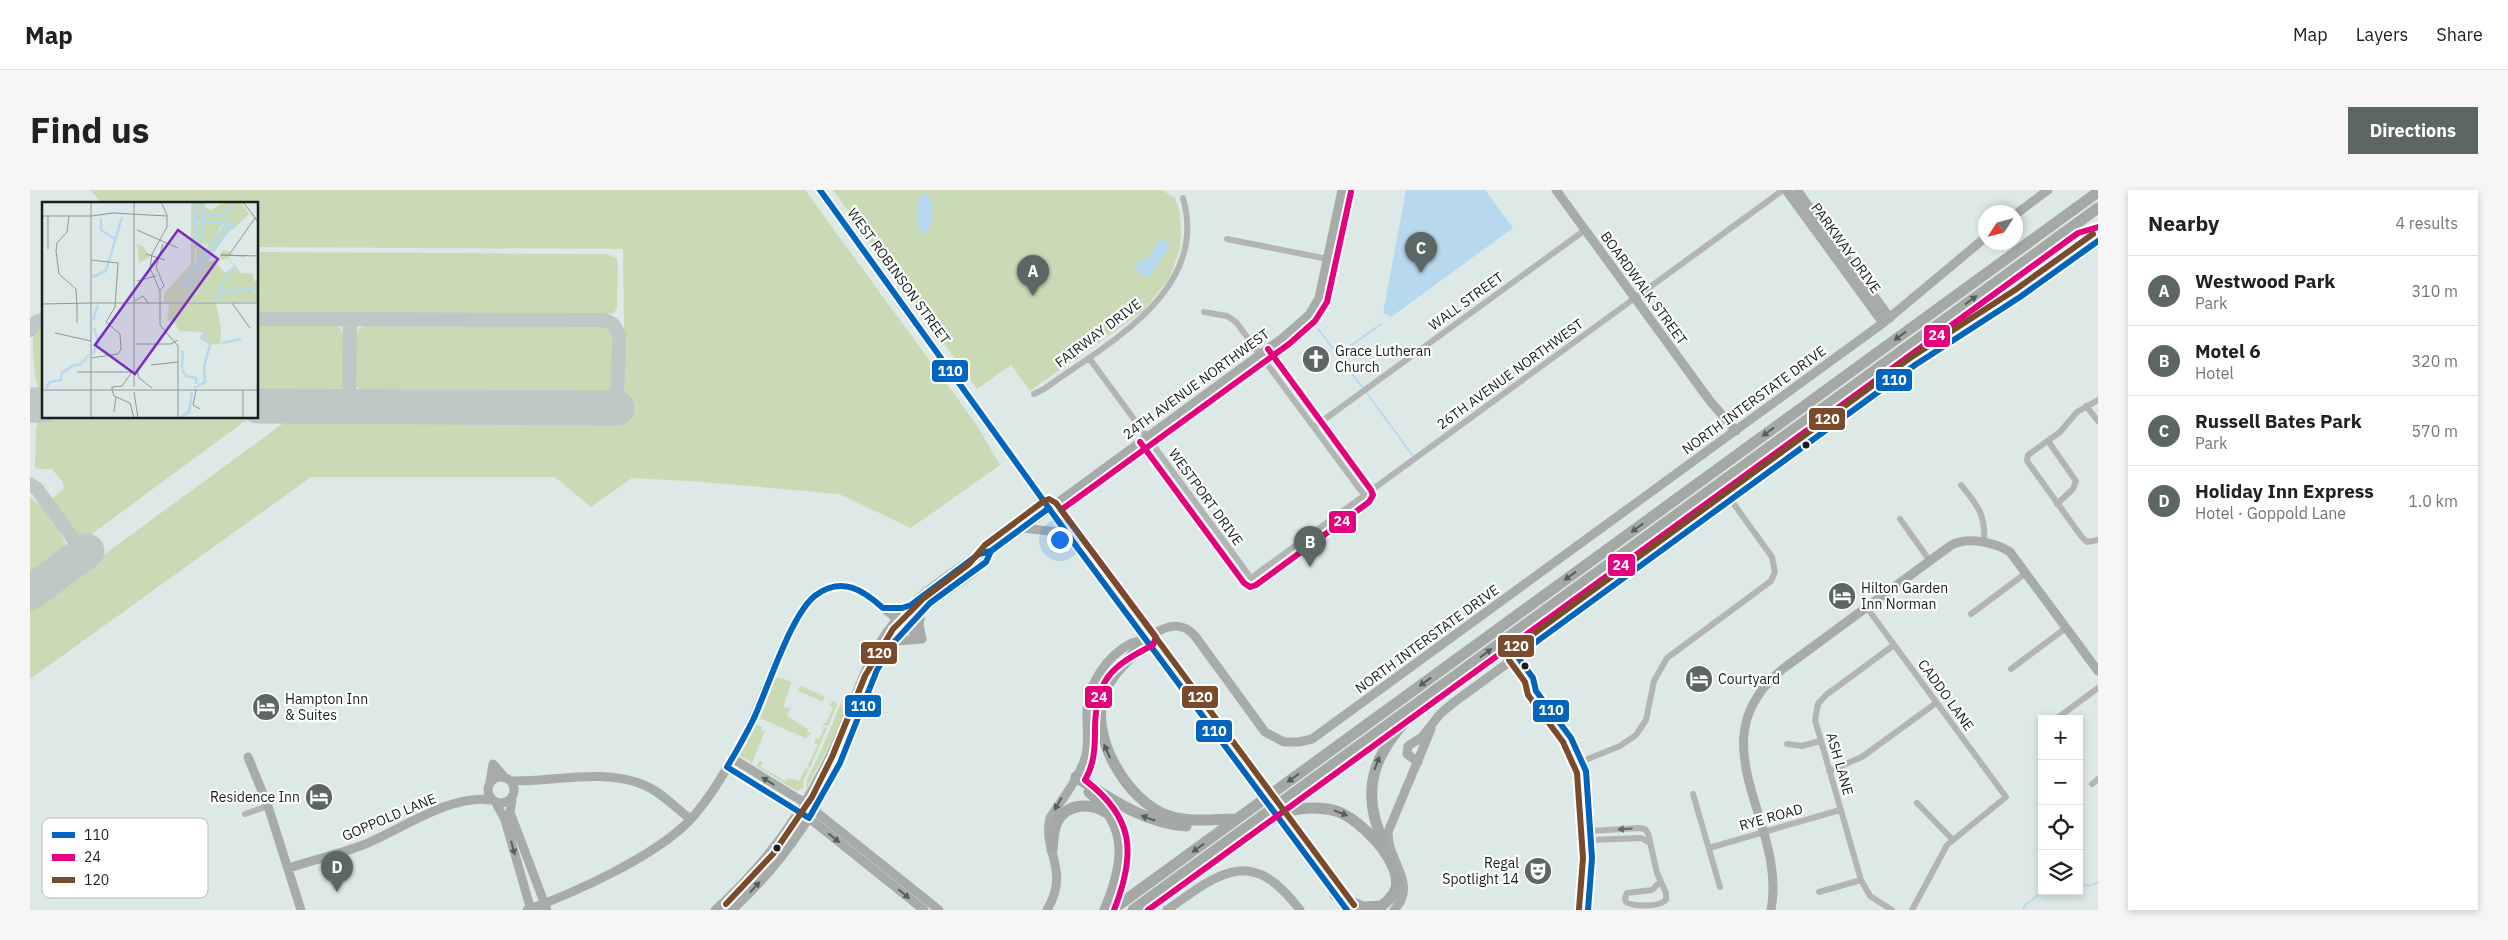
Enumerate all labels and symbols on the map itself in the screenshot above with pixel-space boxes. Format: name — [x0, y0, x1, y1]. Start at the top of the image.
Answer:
street label: PARKWAY DRIVE — [1807, 199, 1885, 297]
inset map — [42, 202, 259, 419]
street label: WEST ROBINSON STREET — [844, 204, 954, 348]
north arrow — [1978, 205, 2023, 250]
street label: BOARDWALK STREET — [1597, 228, 1691, 348]
pin: C — [1405, 232, 1437, 273]
pin: A — [1017, 255, 1049, 296]
street label: WALL STREET — [1425, 268, 1507, 334]
street label: FAIRWAY DRIVE — [1051, 295, 1145, 371]
one-way arrow — [1964, 295, 1978, 305]
street label: 26TH AVENUE NORTHWEST — [1433, 315, 1587, 433]
line badge: 24 — [1923, 324, 1951, 348]
street label: 24TH AVENUE NORTHWEST — [1119, 325, 1273, 443]
text: 24 — [1929, 326, 1945, 344]
one-way arrow — [1893, 331, 1906, 341]
place label: Grace Lutheran Church — [1335, 342, 1431, 376]
street label: NORTH INTERSTATE DRIVE — [1679, 342, 1829, 458]
church icon: Grace Lutheran Church — [1301, 344, 1331, 374]
line badge: 110 — [931, 359, 969, 383]
text: 110 — [937, 362, 963, 380]
line badge: 110 — [1875, 368, 1913, 392]
text: 110 — [1881, 371, 1907, 389]
line badge: 120 — [1808, 407, 1846, 431]
text: 120 — [1814, 410, 1840, 428]
one-way arrow — [1761, 427, 1775, 437]
unlabelled marker — [1801, 440, 1811, 450]
street label: WESTPORT DRIVE — [1165, 445, 1247, 549]
line badge: 24 — [1328, 510, 1357, 534]
text: 24 — [1334, 512, 1350, 530]
one-way arrow — [1631, 522, 1644, 533]
pin: B — [1294, 526, 1326, 567]
your location — [1047, 527, 1073, 553]
line badge: 24 — [1607, 553, 1636, 577]
text: 24 — [1613, 556, 1629, 574]
one-way arrow — [1563, 571, 1577, 581]
place label: Hilton Garden Inn Norman — [1861, 579, 1948, 613]
street label: NORTH INTERSTATE DRIVE — [1352, 581, 1502, 697]
hotel icon: Hilton Garden Inn Norman — [1827, 581, 1857, 611]
line badge: 120 — [1497, 634, 1535, 658]
text: 120 — [1503, 637, 1529, 655]
line badge: 120 — [860, 641, 898, 665]
text: 120 — [866, 644, 892, 662]
one-way arrow — [1479, 648, 1493, 658]
street label: CADDO LANE — [1914, 656, 1978, 734]
unlabelled marker — [1520, 661, 1530, 671]
hotel icon: Courtyard — [1684, 664, 1714, 694]
place label: Courtyard — [1718, 670, 1780, 688]
one-way arrow — [1418, 677, 1432, 687]
line badge: 24 — [1084, 685, 1113, 709]
line badge: 120 — [1181, 685, 1219, 709]
text: 24 — [1091, 688, 1107, 706]
text: 120 — [1187, 688, 1213, 706]
place label: Hampton Inn & Suites — [285, 690, 368, 724]
hotel icon: Hampton Inn & Suites — [251, 692, 281, 722]
line badge: 110 — [844, 694, 882, 718]
text: 110 — [850, 697, 876, 715]
line badge: 110 — [1532, 699, 1570, 723]
text: 110 — [1538, 701, 1564, 719]
line badge: 110 — [1195, 719, 1233, 743]
text: 110 — [1201, 722, 1227, 740]
street label: ASH LANE — [1822, 730, 1858, 798]
one-way arrow — [1103, 744, 1111, 758]
one-way arrow — [1374, 755, 1381, 770]
one-way arrow — [1286, 773, 1300, 783]
one-way arrow — [762, 776, 775, 785]
hotel icon: Residence Inn — [304, 782, 334, 812]
place label: Residence Inn — [210, 788, 300, 806]
street label: GOPPOLD LANE — [339, 789, 439, 845]
one-way arrow — [1054, 798, 1063, 811]
street label: RYE ROAD — [1737, 799, 1805, 835]
one-way arrow — [1334, 809, 1349, 817]
one-way arrow — [1141, 814, 1156, 821]
legend — [42, 818, 208, 898]
text: 110 — [84, 826, 109, 844]
one-way arrow — [1617, 826, 1633, 834]
one-way arrow — [827, 832, 840, 843]
one-way arrow — [510, 841, 518, 856]
one-way arrow — [1192, 842, 1205, 853]
unlabelled marker — [772, 843, 782, 853]
text: 24 — [84, 848, 101, 866]
pin: D — [321, 851, 353, 892]
place label: Regal Spotlight 14 — [1442, 854, 1519, 888]
theatre icon: Regal Spotlight 14 — [1523, 856, 1553, 886]
text: 120 — [84, 871, 109, 889]
one-way arrow — [749, 881, 761, 893]
one-way arrow — [898, 888, 910, 899]

